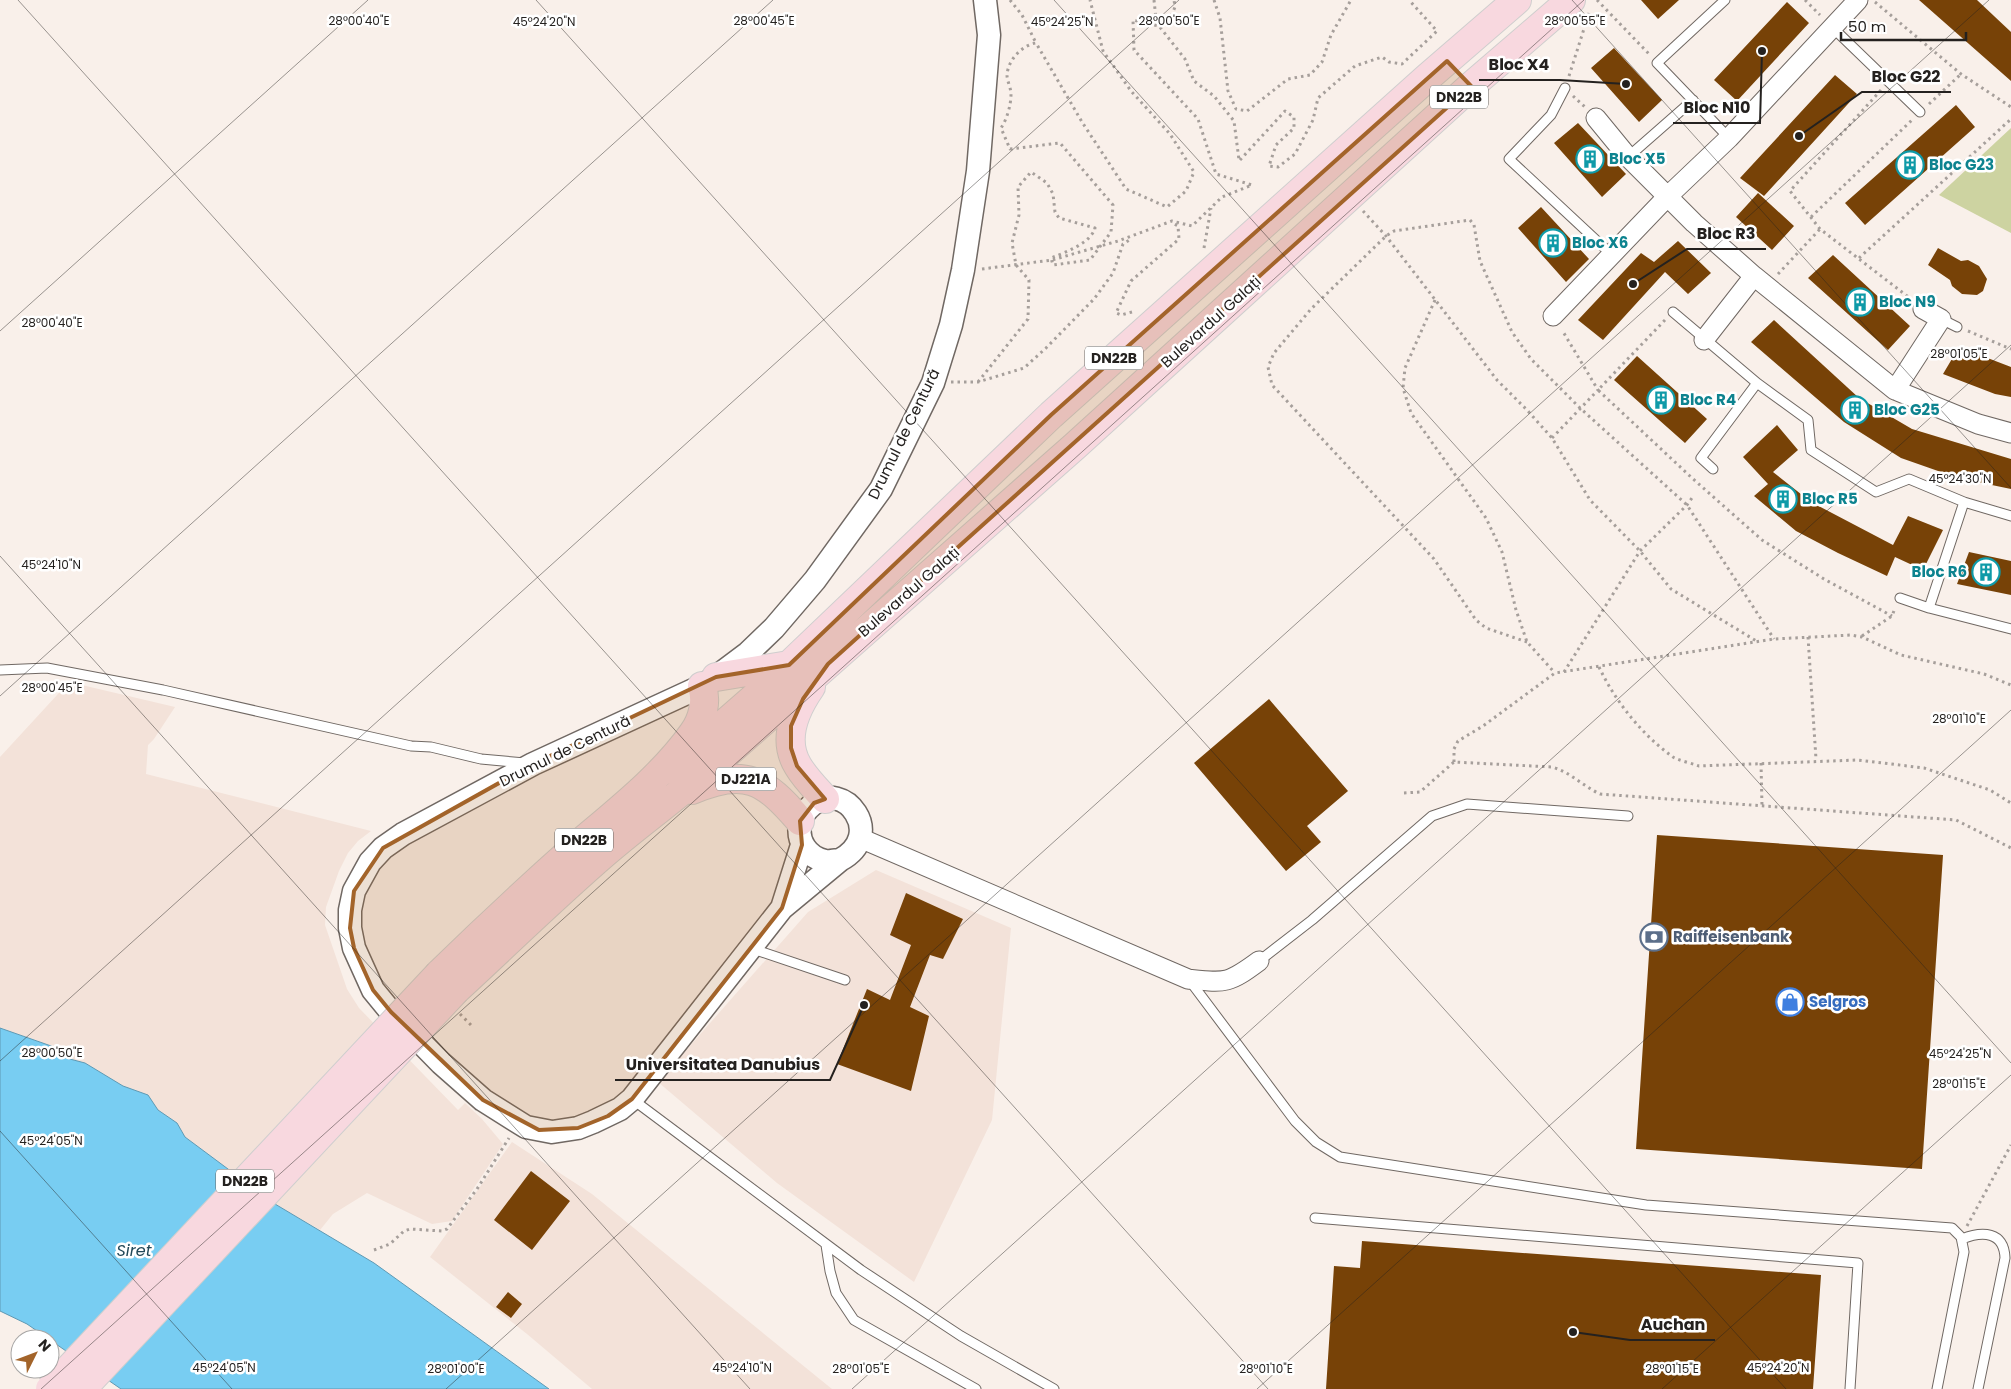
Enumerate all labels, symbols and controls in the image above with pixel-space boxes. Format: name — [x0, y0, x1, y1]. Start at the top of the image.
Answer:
scale bar — [1841, 10, 1966, 42]
text: 28°00'40"E — [328, 12, 390, 29]
text: 28°00'45"E — [733, 12, 795, 29]
text: 28°00'50"E — [1138, 12, 1200, 29]
text: 28°00'55"E — [1544, 12, 1606, 29]
text: 45°24'20"N — [513, 13, 575, 30]
text: 45°24'25"N — [1031, 13, 1093, 30]
text: 50 m — [1848, 16, 1886, 37]
callout: Bloc X4 — [1479, 49, 1560, 80]
text: Bloc X4 — [1489, 53, 1550, 76]
callout: Bloc G22 — [1862, 61, 1951, 92]
text: Bloc G22 — [1872, 65, 1941, 88]
road number: DN22B — [1430, 85, 1488, 108]
callout: Bloc N10 — [1673, 92, 1760, 123]
text: Bloc N10 — [1683, 96, 1751, 119]
building icon: Bloc X5 — [1575, 144, 1605, 174]
place label: Bloc X5 — [1609, 148, 1666, 169]
building icon: Bloc G23 — [1895, 150, 1925, 180]
place label: Bloc G23 — [1929, 154, 1994, 175]
callout: Bloc R3 — [1687, 218, 1766, 249]
text: Bloc R3 — [1697, 222, 1755, 245]
building icon: Bloc X6 — [1538, 228, 1568, 258]
place label: Bloc X6 — [1572, 232, 1628, 253]
street label: Bulevardul Galați — [1156, 271, 1265, 372]
building icon: Bloc N9 — [1845, 287, 1875, 317]
place label: Bloc N9 — [1879, 291, 1936, 312]
text: 28°00'40"E — [21, 314, 83, 331]
text: 28°01'05"E — [1930, 345, 1988, 362]
road number: DN22B — [1085, 346, 1143, 369]
street label: Drumul de Centură — [863, 365, 944, 503]
building icon: Bloc R4 — [1646, 385, 1676, 415]
place label: Bloc R4 — [1680, 389, 1736, 410]
building icon: Bloc G25 — [1840, 395, 1870, 425]
place label: Bloc G25 — [1874, 399, 1940, 420]
text: 45°24'30"N — [1929, 470, 1991, 487]
building icon: Bloc R5 — [1768, 484, 1798, 514]
place label: Bloc R5 — [1802, 488, 1858, 509]
street label: Bulevardul Galați — [853, 542, 964, 642]
text: 45°24'10"N — [21, 556, 81, 573]
building icon: Bloc R6 — [1971, 557, 2001, 587]
place label: Bloc R6 — [1912, 561, 1967, 582]
text: 28°00'45"E — [21, 679, 83, 696]
street label: Drumul de Centură — [496, 710, 634, 791]
text: 28°01'10"E — [1932, 710, 1986, 727]
road number: DJ221A — [716, 768, 776, 791]
road number: DN22B — [555, 828, 613, 852]
bank icon: Raiffeisenbank — [1639, 922, 1669, 952]
place label: Raiffeisenbank — [1673, 926, 1790, 947]
shop icon: Selgros — [1775, 987, 1805, 1017]
place label: Selgros — [1809, 991, 1866, 1012]
text: 28°00'50"E — [21, 1044, 83, 1061]
text: 45°24'25"N — [1929, 1045, 1991, 1062]
callout: Universitatea Danubius — [615, 1049, 830, 1080]
text: Universitatea Danubius — [626, 1053, 820, 1076]
text: 28°01'15"E — [1932, 1075, 1986, 1092]
text: 45°24'05"N — [19, 1132, 83, 1149]
road number: DN22B — [216, 1170, 274, 1192]
water label: Siret — [117, 1239, 153, 1262]
callout: Auchan — [1630, 1309, 1715, 1340]
text: Auchan — [1641, 1313, 1705, 1336]
north arrow — [10, 1329, 60, 1379]
text: N — [34, 1335, 56, 1356]
text: 45°24'05"N — [192, 1359, 256, 1376]
text: 45°24'10"N — [712, 1359, 772, 1376]
text: 45°24'20"N — [1747, 1359, 1809, 1376]
text: 28°01'00"E — [427, 1360, 485, 1377]
text: 28°01'05"E — [832, 1360, 890, 1377]
text: 28°01'10"E — [1239, 1360, 1293, 1377]
text: 28°01'15"E — [1645, 1360, 1699, 1377]

